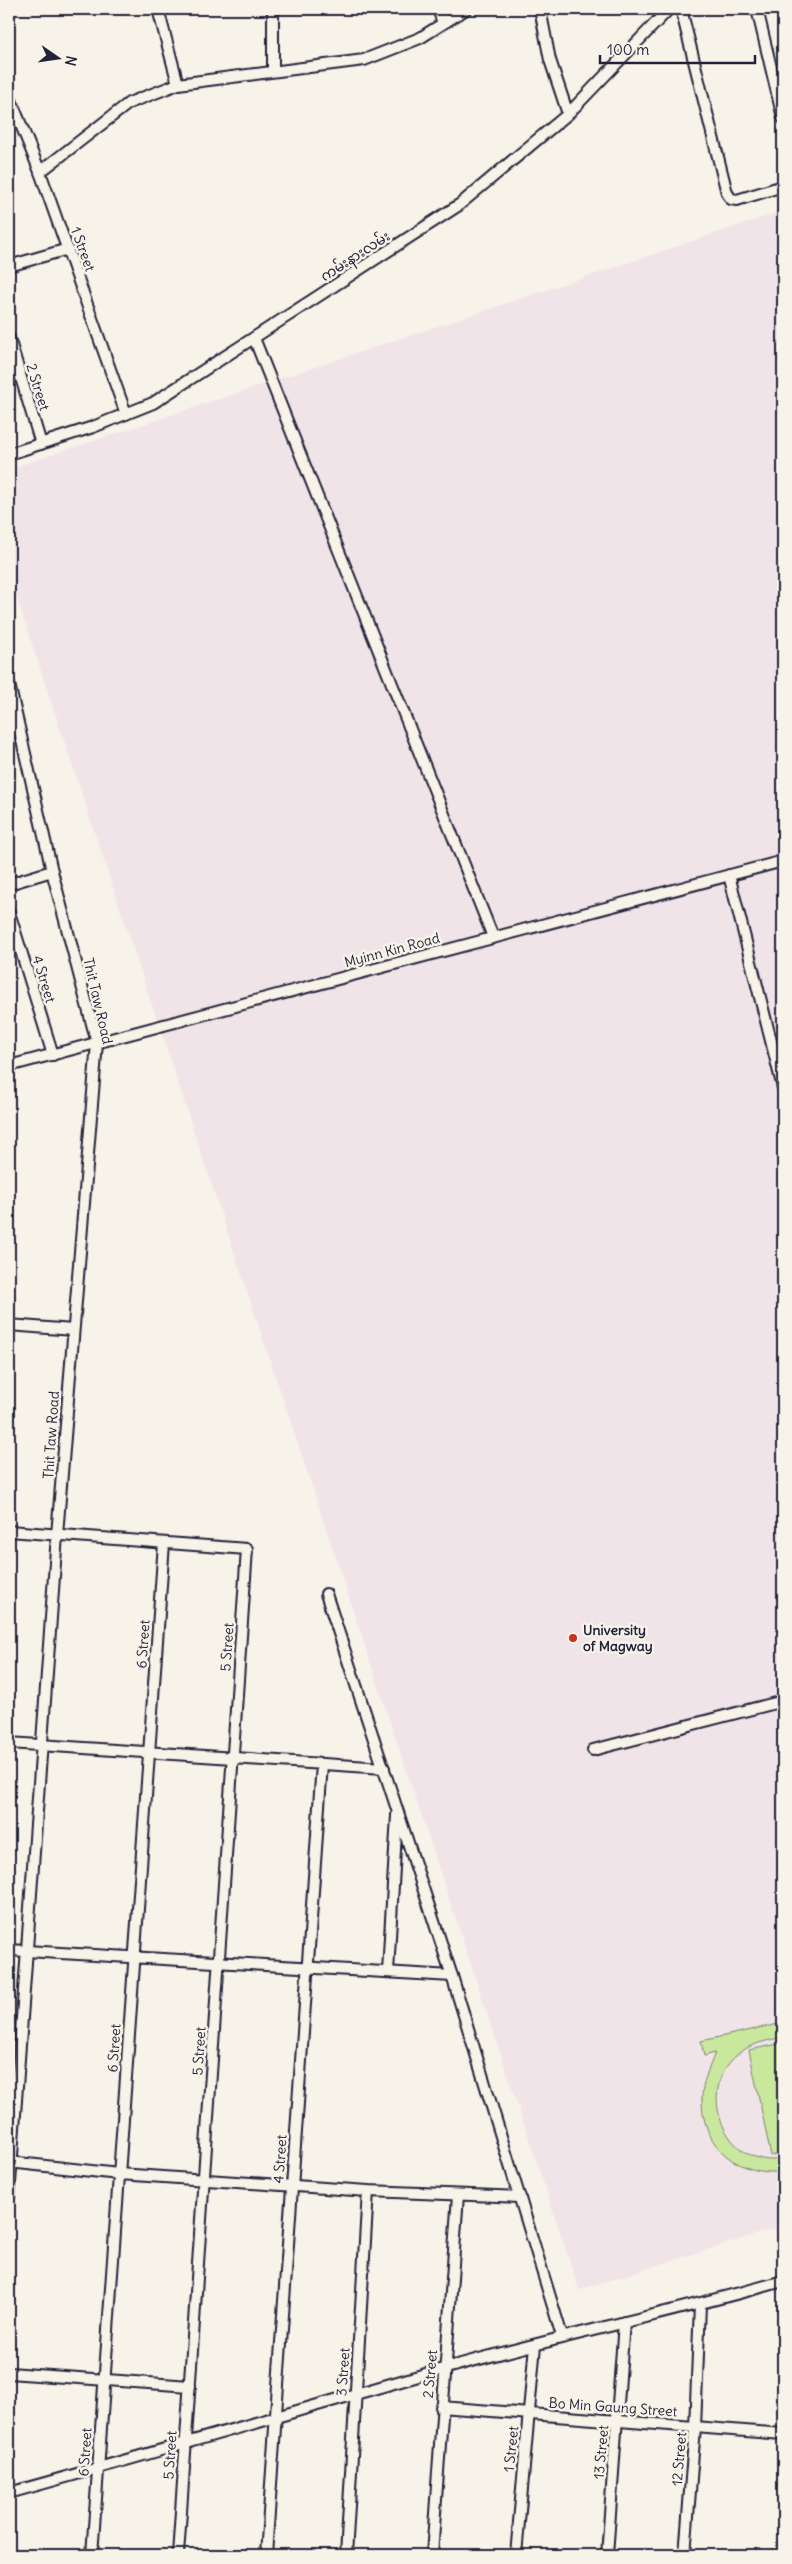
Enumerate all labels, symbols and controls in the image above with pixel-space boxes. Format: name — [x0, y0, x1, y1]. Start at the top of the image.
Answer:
north arrow — [32, 32, 82, 82]
scale bar — [600, 32, 754, 64]
text: 100 m — [607, 40, 649, 59]
text: N — [61, 54, 81, 68]
street label: 1 Street — [67, 224, 99, 274]
street label: ကမ်းနားလမ်း — [316, 226, 395, 288]
street label: 2 Street — [22, 361, 54, 413]
street label: Myinn Kin Road — [342, 929, 442, 971]
street label: 4 Street — [28, 953, 60, 1005]
street label: Thit Taw Road — [79, 956, 117, 1046]
street label: Thit Taw Road — [39, 1390, 63, 1480]
street label: 6 Street — [132, 1619, 154, 1669]
place label: University of Magway — [583, 1621, 653, 1655]
street label: 5 Street — [216, 1622, 238, 1672]
marker: University of Magway — [567, 1632, 579, 1644]
street label: 6 Street — [103, 2023, 125, 2073]
street label: 5 Street — [188, 2026, 210, 2076]
street label: 4 Street — [269, 2134, 291, 2184]
street label: 3 Street — [332, 2347, 354, 2397]
street label: 2 Street — [419, 2349, 441, 2399]
street label: Bo Min Gaung Street — [548, 2394, 678, 2420]
street label: 13 Street — [590, 2424, 612, 2480]
street label: 1 Street — [500, 2425, 522, 2473]
street label: 6 Street — [74, 2427, 96, 2477]
street label: 5 Street — [159, 2430, 181, 2480]
street label: 12 Street — [668, 2431, 690, 2487]

